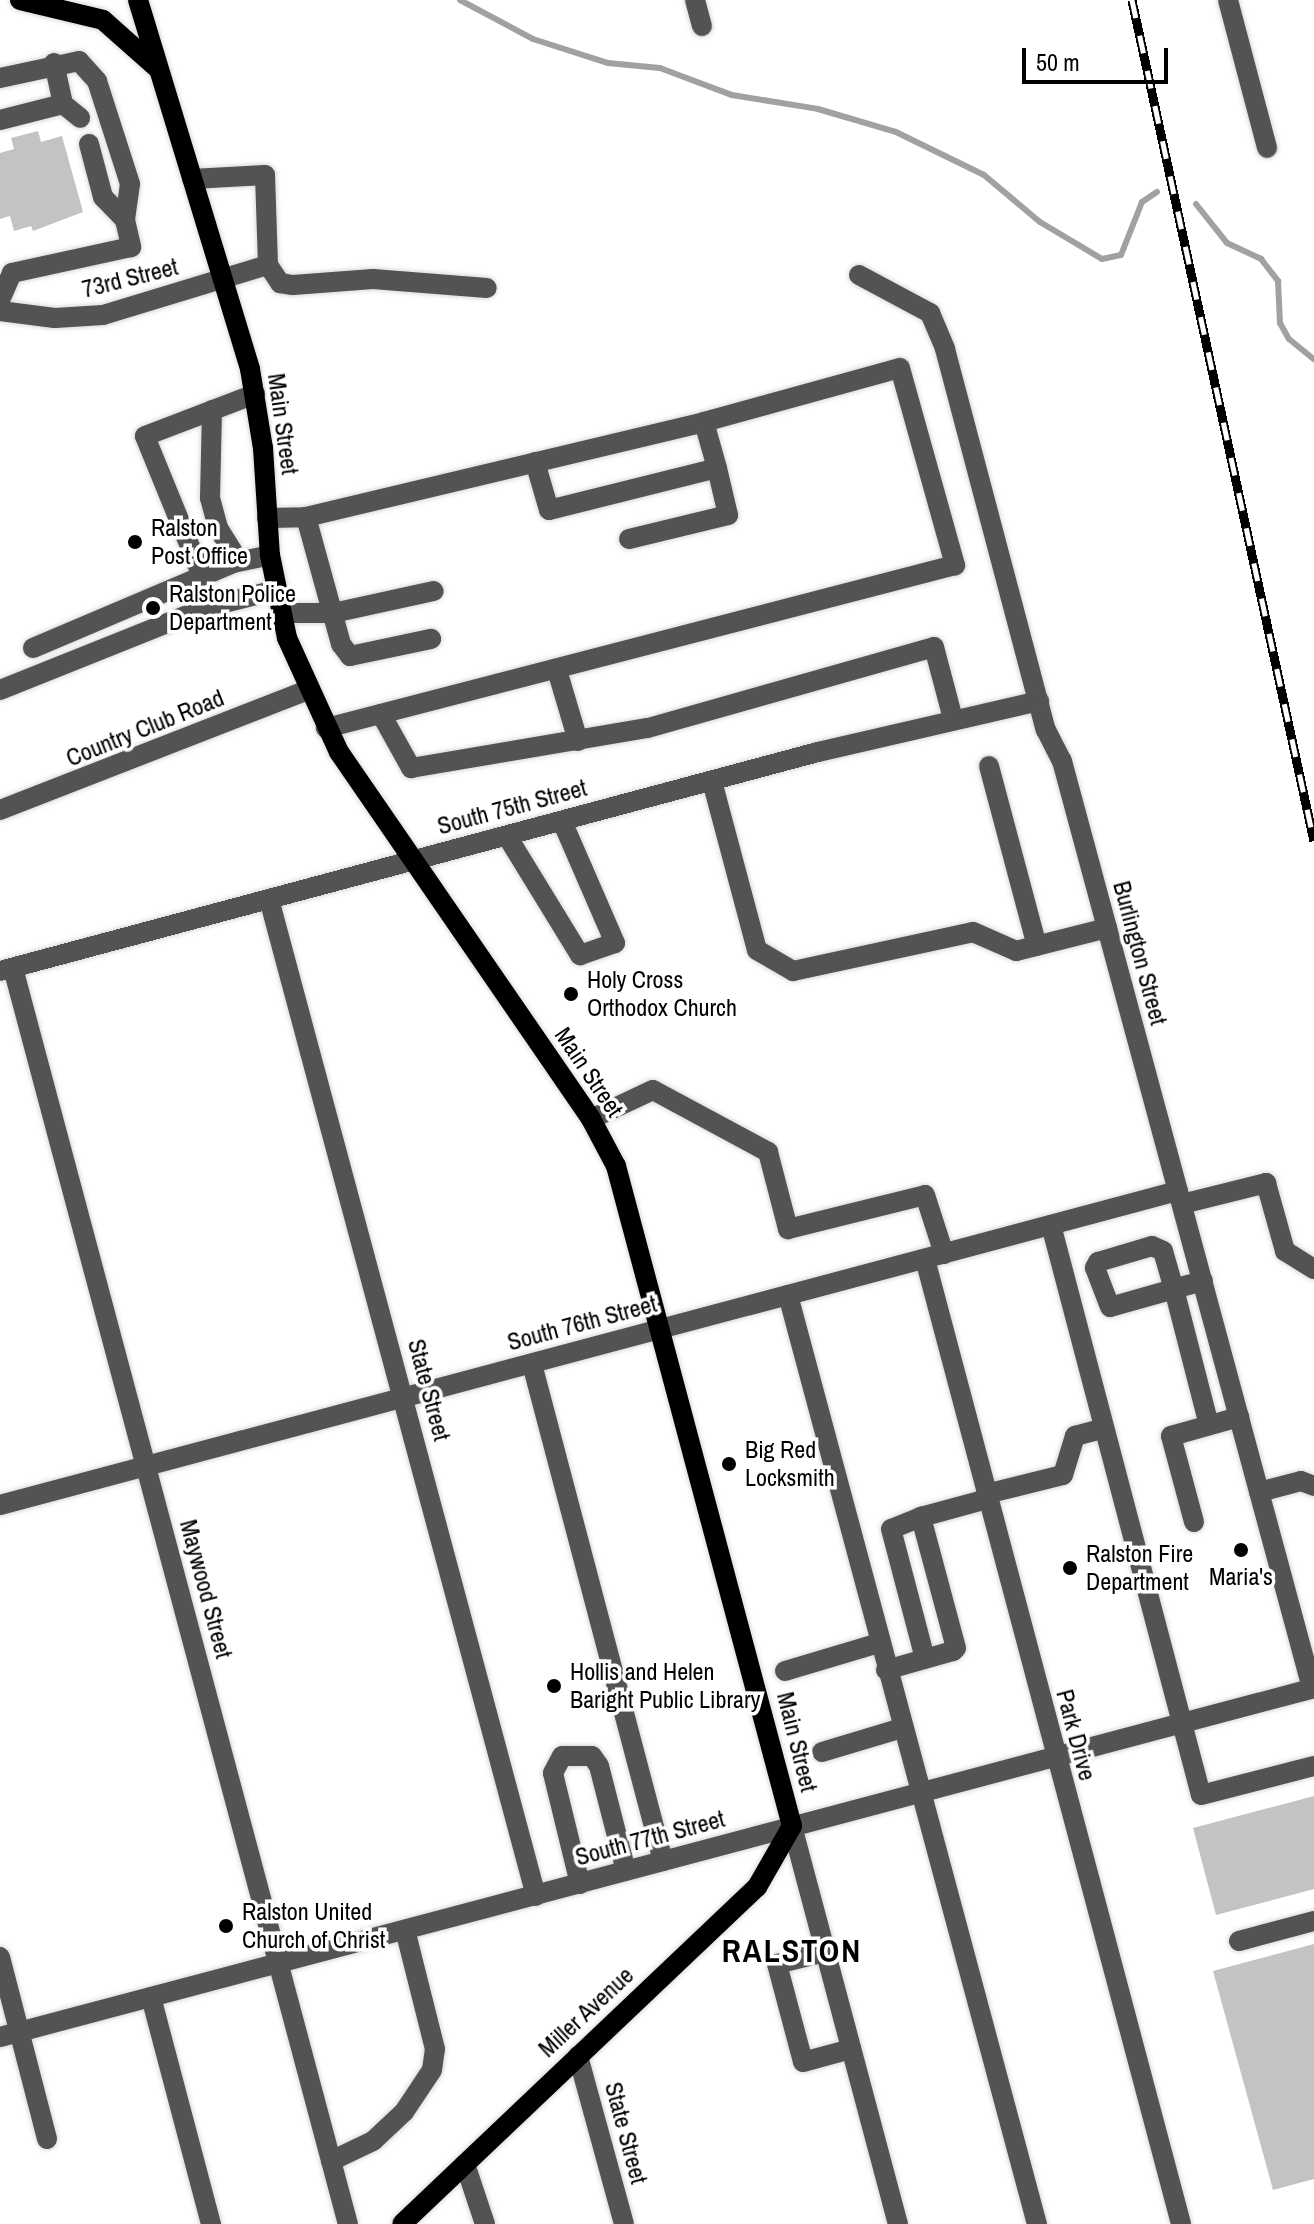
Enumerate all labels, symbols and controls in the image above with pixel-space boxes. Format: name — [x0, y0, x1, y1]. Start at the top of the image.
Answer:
scale bar — [1026, 32, 1172, 82]
text: 50 m — [1036, 46, 1080, 78]
street label: 73rd Street — [79, 252, 181, 304]
street label: Main Street — [262, 372, 304, 476]
place label: Ralston Post Office — [151, 514, 248, 570]
marker: Ralston Post Office — [126, 533, 144, 551]
place label: Ralston Police Department — [169, 580, 296, 636]
marker: Ralston Police Department — [144, 599, 162, 617]
street label: Country Club Road — [62, 683, 228, 773]
street label: South 75th Street — [434, 773, 590, 841]
street label: Burlington Street — [1107, 878, 1173, 1028]
place label: Holy Cross Orthodox Church — [587, 966, 737, 1022]
marker: Holy Cross Orthodox Church — [562, 985, 580, 1003]
street label: Main Street — [549, 1022, 629, 1122]
street label: South 76th Street — [504, 1289, 660, 1357]
street label: State Street — [402, 1336, 456, 1444]
place label: Big Red Locksmith — [745, 1436, 835, 1492]
marker: Big Red Locksmith — [720, 1455, 738, 1473]
street label: Maywood Street — [174, 1517, 238, 1661]
place label: Ralston Fire Department — [1086, 1540, 1193, 1596]
marker: Maria's — [1232, 1541, 1250, 1559]
marker: Ralston Fire Department — [1061, 1559, 1079, 1577]
place label: Maria's — [1209, 1563, 1273, 1591]
place label: Hollis and Helen Baright Public Library — [570, 1658, 760, 1714]
marker: Hollis and Helen Baright Public Library — [545, 1677, 563, 1695]
street label: Park Drive — [1050, 1686, 1102, 1784]
street label: Main Street — [771, 1689, 823, 1795]
street label: South 77th Street — [572, 1804, 728, 1872]
place label: Ralston United Church of Christ — [242, 1898, 385, 1954]
marker: Ralston United Church of Christ — [217, 1917, 235, 1935]
district label: RALSTON — [722, 1932, 862, 1970]
street label: Miller Avenue — [532, 1961, 640, 2063]
street label: State Street — [599, 2079, 653, 2187]

